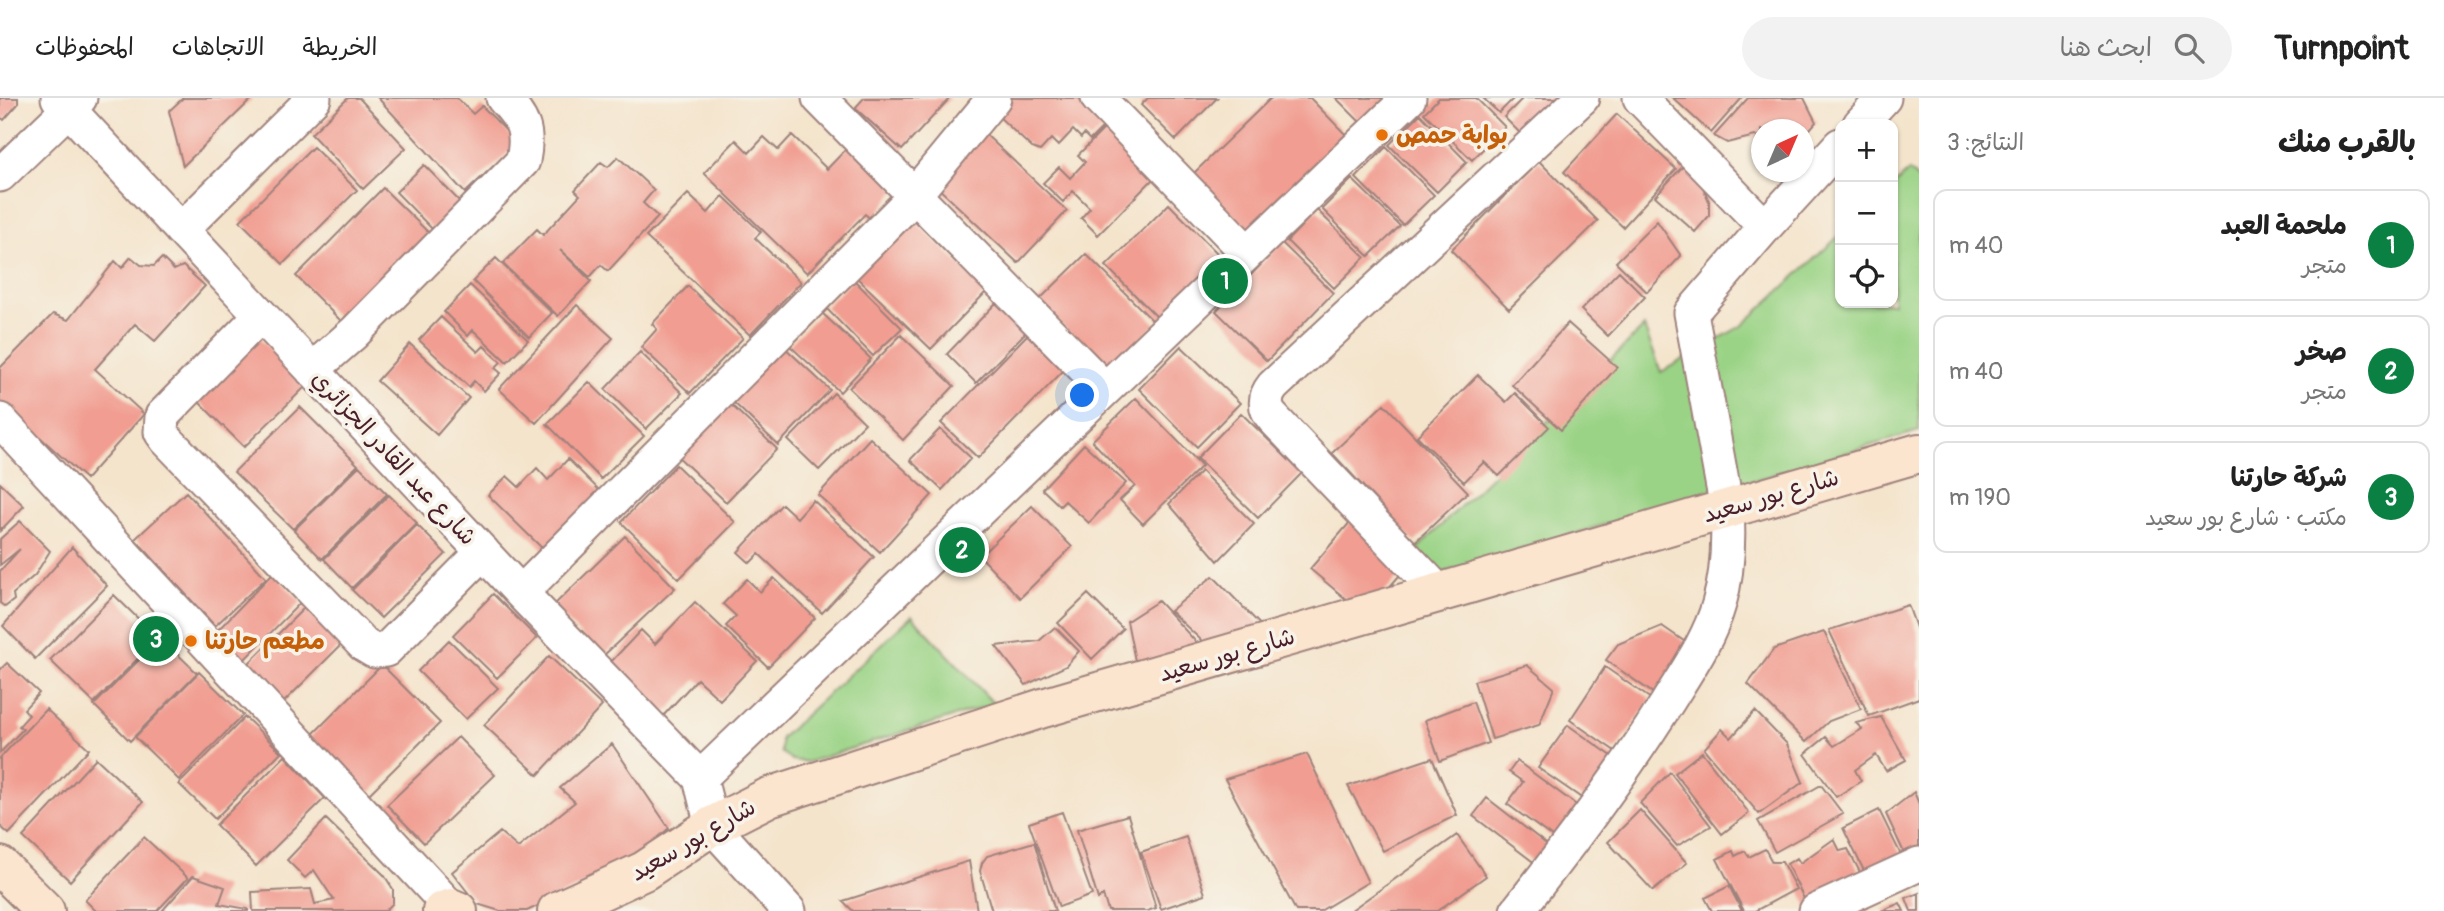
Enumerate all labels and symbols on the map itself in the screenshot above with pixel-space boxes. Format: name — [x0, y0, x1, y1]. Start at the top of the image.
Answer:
north arrow — [1751, 119, 1814, 182]
place label: بوابة حمص — [1396, 121, 1508, 150]
marker: بوابة حمص — [1374, 127, 1390, 143]
pin: 1 — [1202, 255, 1248, 307]
street label: شارع عبد القادر الجزائري — [304, 365, 483, 553]
your location — [1065, 378, 1099, 412]
street label: شارع بور سعيد — [1700, 463, 1843, 531]
pin: 2 — [939, 524, 985, 576]
pin: 3 — [133, 613, 179, 665]
street label: شارع بور سعيد — [1156, 622, 1299, 690]
place label: مطعم حارتنا — [205, 627, 325, 659]
marker: مطعم حارتنا — [183, 633, 199, 649]
street label: شارع بور سعيد — [625, 792, 762, 889]

